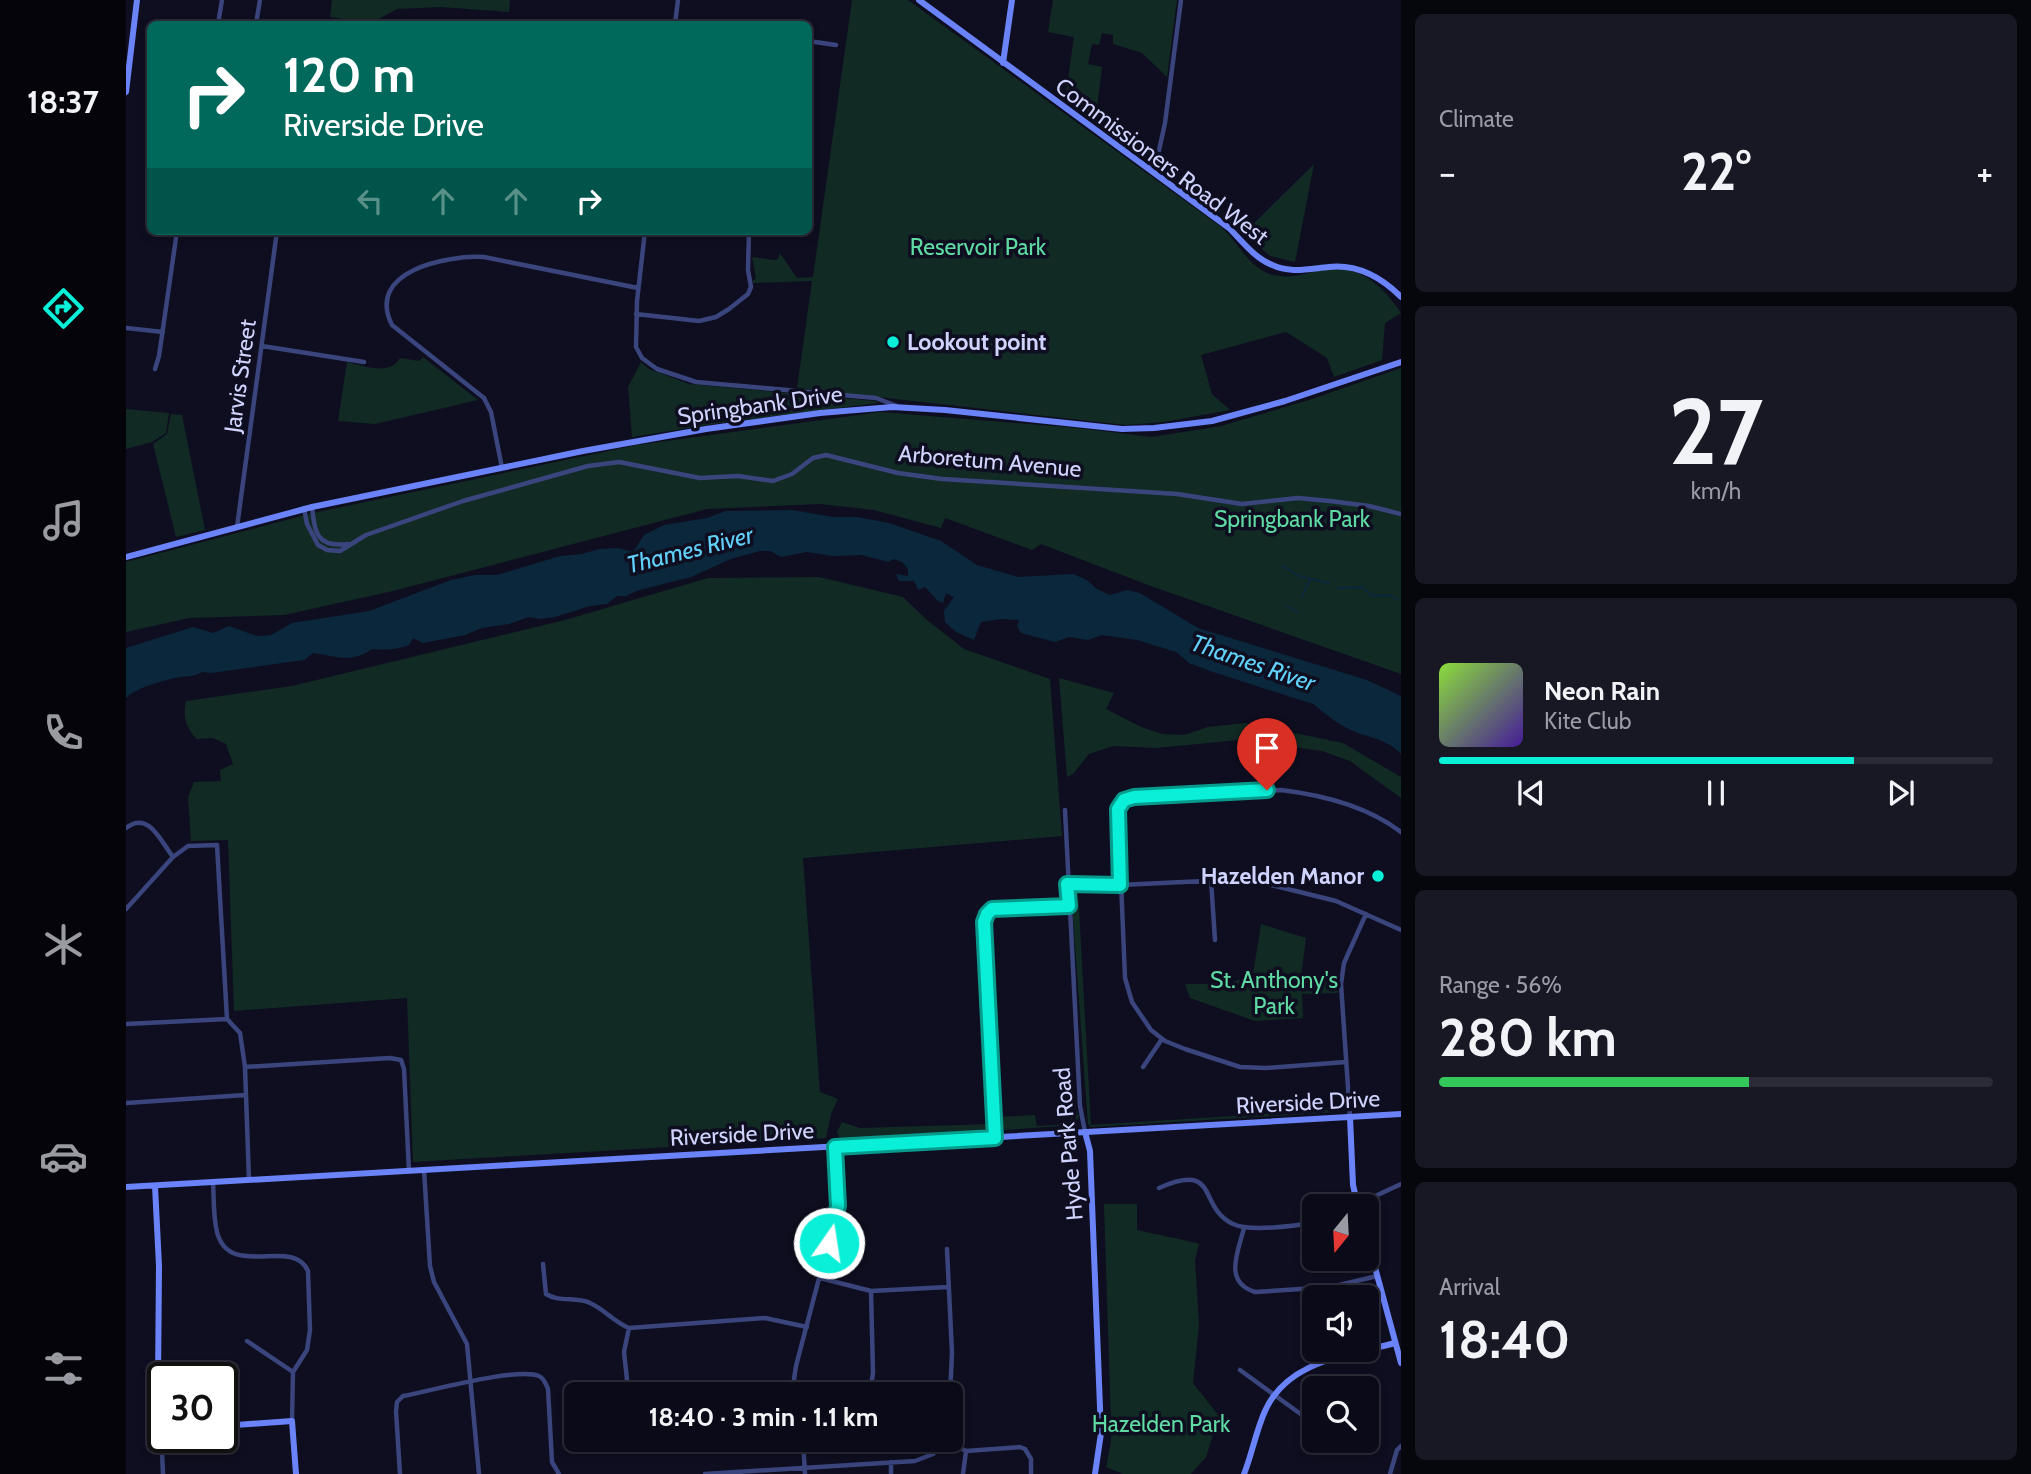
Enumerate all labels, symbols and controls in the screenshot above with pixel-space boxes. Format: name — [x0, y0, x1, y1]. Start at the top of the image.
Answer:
text: 120 m — [283, 45, 415, 104]
icon: right — [168, 49, 259, 140]
street label: Commissioners Road West — [1050, 72, 1274, 251]
text: 18:37 — [27, 82, 99, 121]
text: Riverside Drive — [283, 105, 484, 144]
text: Climate — [1439, 105, 1514, 133]
text: 22° — [1681, 140, 1751, 203]
text: − — [1439, 149, 1456, 196]
text: + — [1976, 149, 1993, 196]
icon: left — [351, 182, 389, 220]
icon: ahead — [424, 182, 462, 220]
icon: ahead — [497, 182, 535, 220]
icon: right — [570, 182, 608, 220]
park label: Reservoir Park — [910, 233, 1047, 261]
icon: directions — [39, 284, 88, 333]
street label: Jarvis Street — [218, 317, 262, 435]
place label: Lookout point — [907, 328, 1046, 356]
marker: Lookout point — [885, 334, 901, 350]
text: 27 — [1669, 376, 1763, 487]
street label: Springbank Drive — [676, 380, 845, 430]
street label: Arboretum Avenue — [897, 439, 1083, 483]
text: km/h — [1691, 477, 1741, 505]
icon: music — [39, 496, 88, 545]
park label: Springbank Park — [1214, 505, 1371, 533]
water label: Thames River — [624, 519, 758, 579]
water label: Thames River — [1187, 628, 1321, 698]
text: Neon Rain — [1544, 675, 1660, 707]
text: Kite Club — [1544, 707, 1631, 735]
icon: phone — [39, 708, 88, 757]
pin — [1237, 718, 1297, 790]
icon: arrive — [1248, 729, 1286, 767]
icon: previous — [1512, 774, 1550, 812]
icon: pause — [1697, 774, 1735, 812]
icon: next — [1882, 774, 1920, 812]
place label: Hazelden Manor — [1201, 862, 1364, 890]
marker: Hazelden Manor — [1370, 868, 1386, 884]
icon: climate — [39, 920, 88, 969]
park label: St. Anthony's Park — [1210, 966, 1338, 1020]
text: Range · 56% — [1439, 971, 1562, 999]
text: 280 km — [1439, 1006, 1617, 1069]
street label: Hyde Park Road — [1047, 1066, 1089, 1222]
street label: Riverside Drive — [1235, 1084, 1381, 1120]
street label: Riverside Drive — [669, 1116, 815, 1152]
icon: car — [39, 1132, 88, 1181]
north arrow — [1302, 1194, 1379, 1270]
map controls — [1302, 1194, 1379, 1453]
position arrow — [792, 1206, 866, 1280]
text: Arrival — [1439, 1273, 1500, 1301]
button: sound — [1302, 1285, 1379, 1362]
text: 18:40 — [1439, 1308, 1570, 1371]
icon: filters — [39, 1344, 88, 1393]
speed limit sign: 30 — [147, 1362, 238, 1453]
button: search — [1302, 1376, 1379, 1453]
text: 18:40 · 3 min · 1.1 km — [649, 1401, 878, 1433]
park label: Hazelden Park — [1092, 1410, 1231, 1438]

